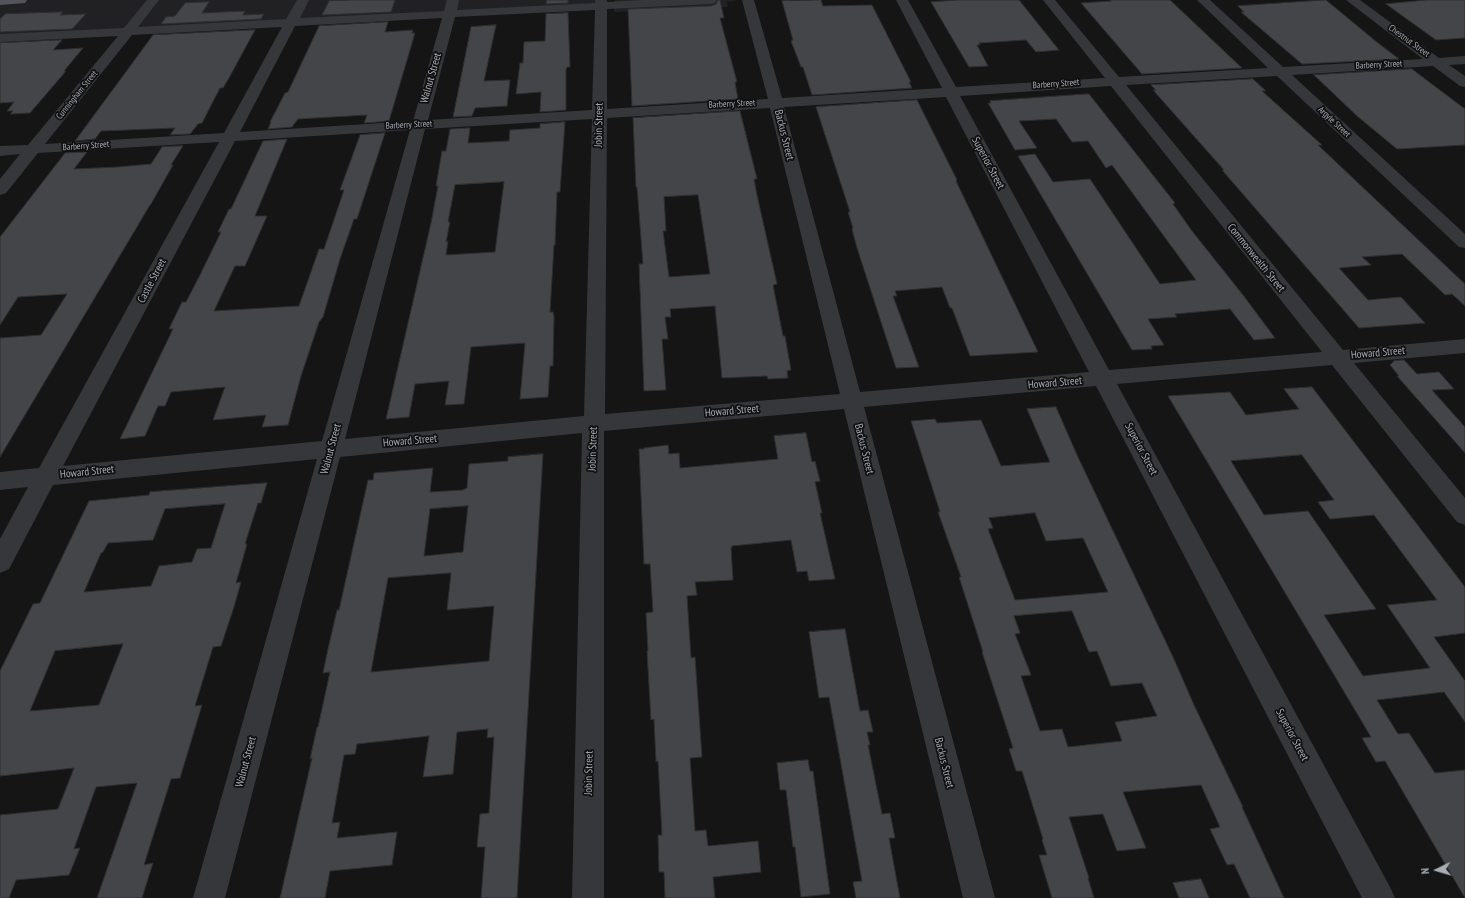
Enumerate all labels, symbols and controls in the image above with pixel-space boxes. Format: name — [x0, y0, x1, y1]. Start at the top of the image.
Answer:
street label: Chestnut Street — [1386, 22, 1432, 60]
street label: Walnut Street — [418, 51, 444, 105]
street label: Barberry Street — [1355, 58, 1403, 72]
street label: Cunningham Street — [54, 68, 100, 122]
street label: Barberry Street — [1032, 77, 1080, 91]
street label: Barberry Street — [708, 97, 756, 111]
street label: Jobin Street — [592, 103, 606, 147]
street label: Argyle Street — [1316, 104, 1352, 140]
street label: Backus Street — [771, 108, 797, 162]
street label: Barberry Street — [385, 118, 433, 132]
street label: Superior Street — [969, 135, 1007, 191]
street label: Barberry Street — [62, 139, 110, 153]
street label: Commonwealth Street — [1224, 221, 1288, 295]
street label: Castle Street — [135, 257, 169, 305]
street label: Howard Street — [1350, 344, 1406, 362]
street label: Howard Street — [1027, 374, 1083, 392]
street label: Howard Street — [704, 402, 760, 420]
street label: Superior Street — [1122, 421, 1160, 477]
street label: Walnut Street — [318, 422, 344, 476]
street label: Backus Street — [851, 422, 877, 476]
street label: Jobin Street — [586, 427, 600, 471]
street label: Howard Street — [382, 432, 438, 450]
street label: Howard Street — [59, 463, 115, 481]
street label: Superior Street — [1273, 707, 1311, 763]
street label: Walnut Street — [233, 735, 259, 789]
street label: Backus Street — [931, 736, 957, 790]
street label: Jobin Street — [582, 751, 596, 795]
north arrow — [1417, 850, 1457, 890]
text: N — [1418, 867, 1432, 875]

